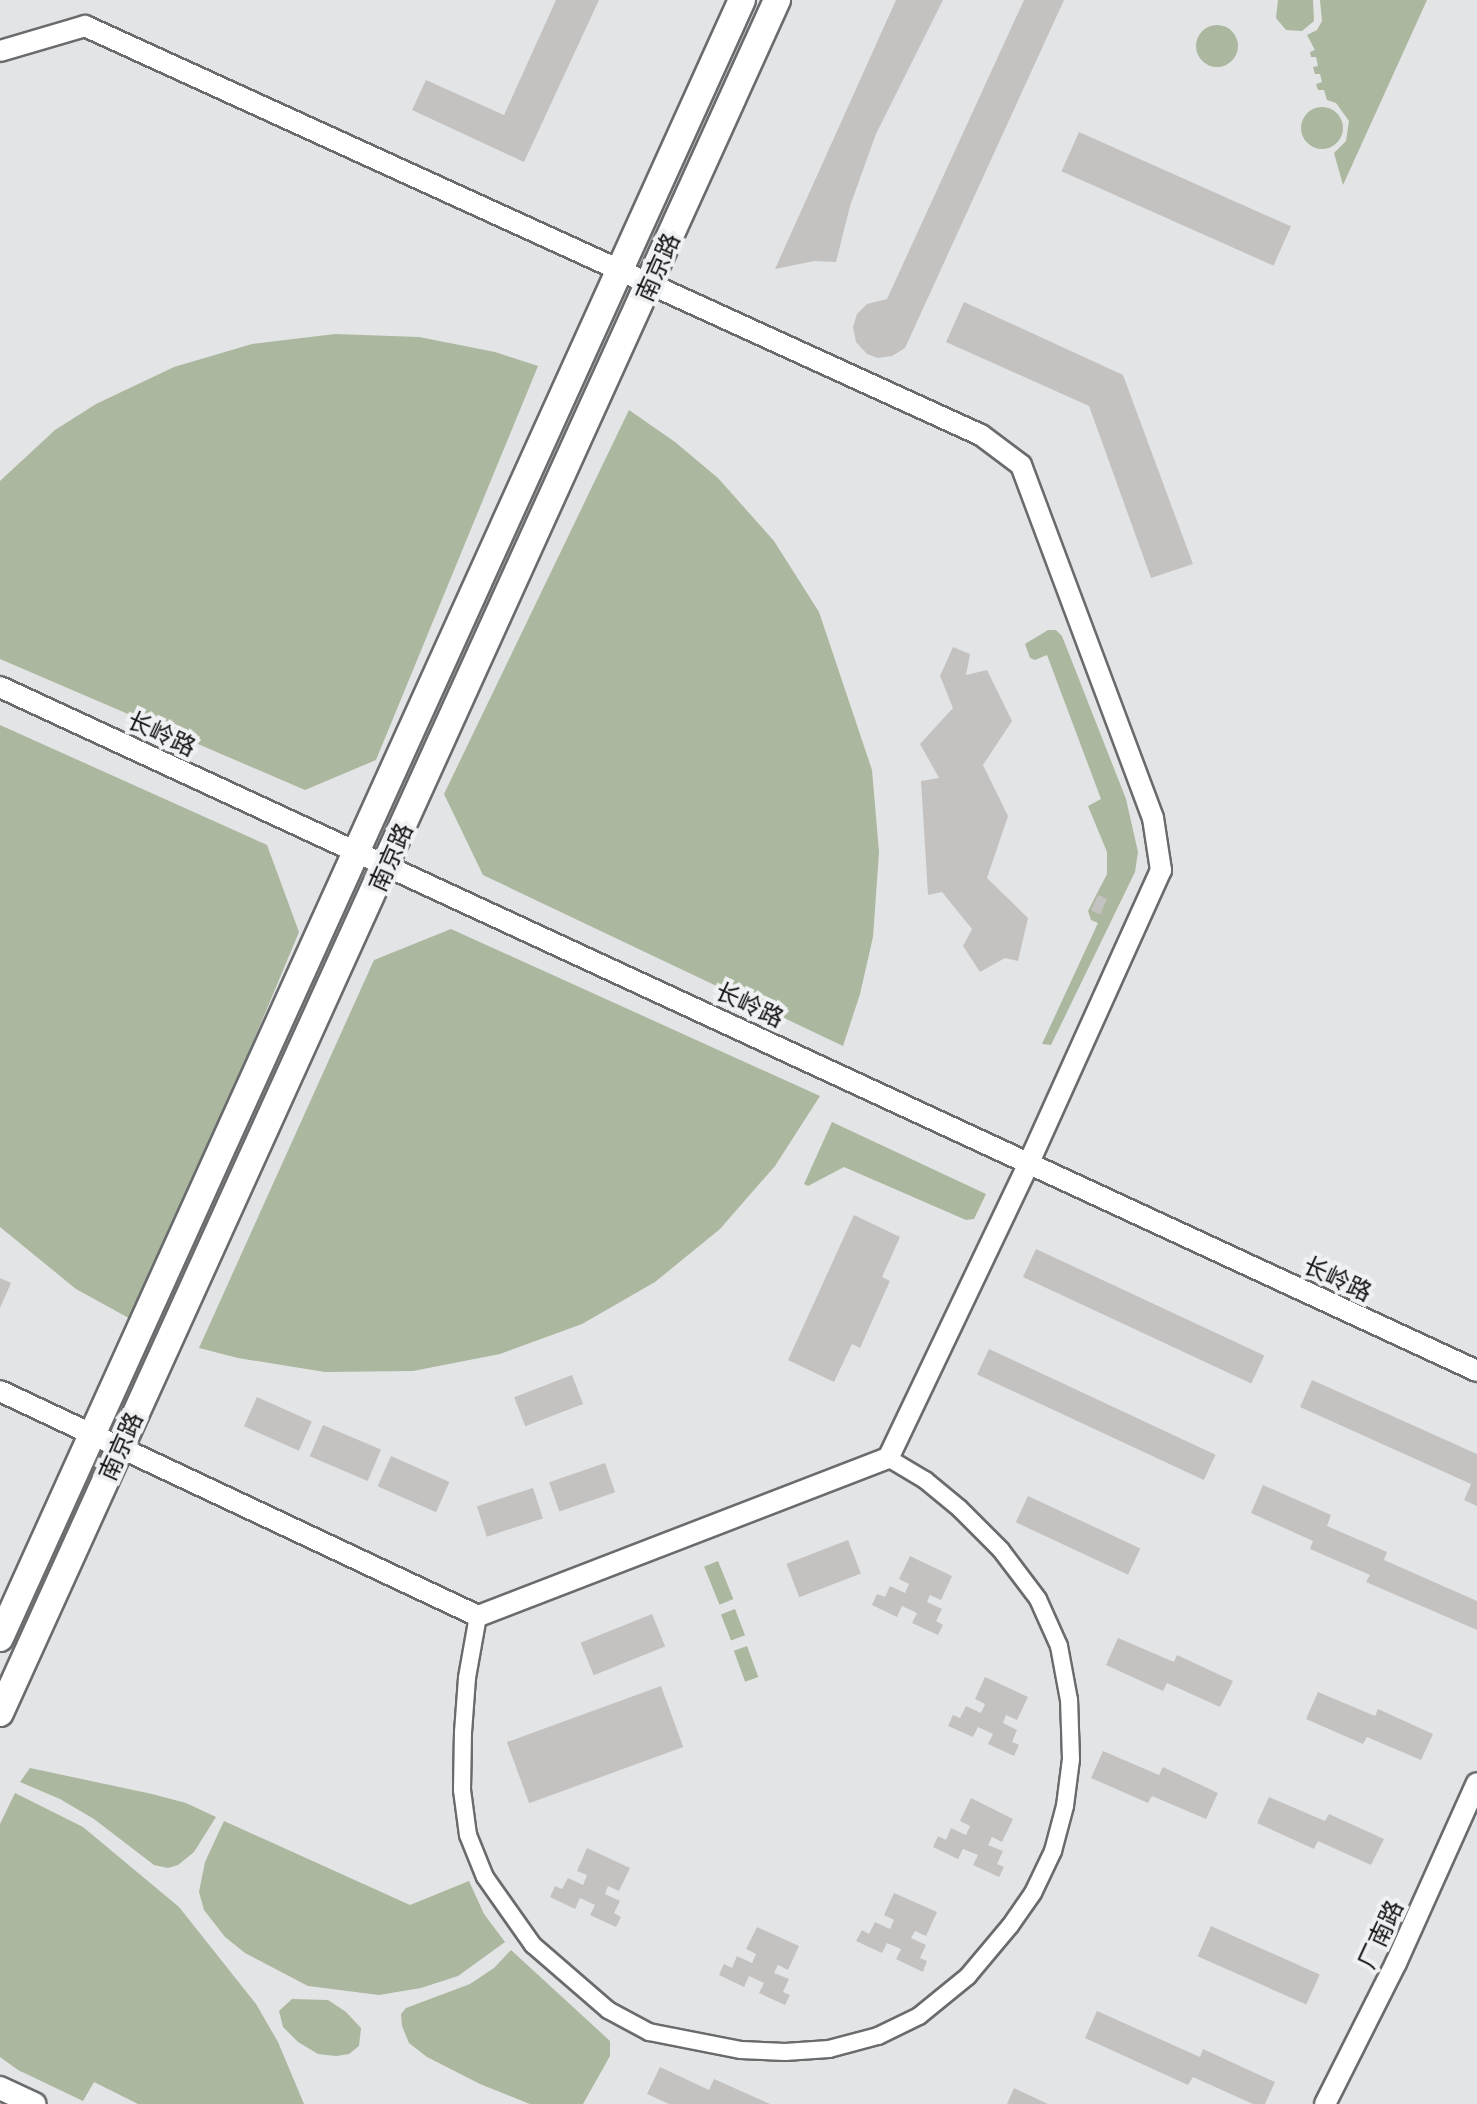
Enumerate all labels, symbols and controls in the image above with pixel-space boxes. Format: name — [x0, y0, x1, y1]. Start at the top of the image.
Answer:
street label: 南京路 — [629, 228, 685, 306]
street label: 长岭路 — [123, 705, 201, 761]
street label: 南京路 — [362, 818, 418, 896]
street label: 长岭路 — [711, 976, 789, 1032]
street label: 长岭路 — [1299, 1250, 1377, 1306]
street label: 南京路 — [92, 1407, 148, 1485]
street label: 厂南路 — [1352, 1895, 1408, 1973]

